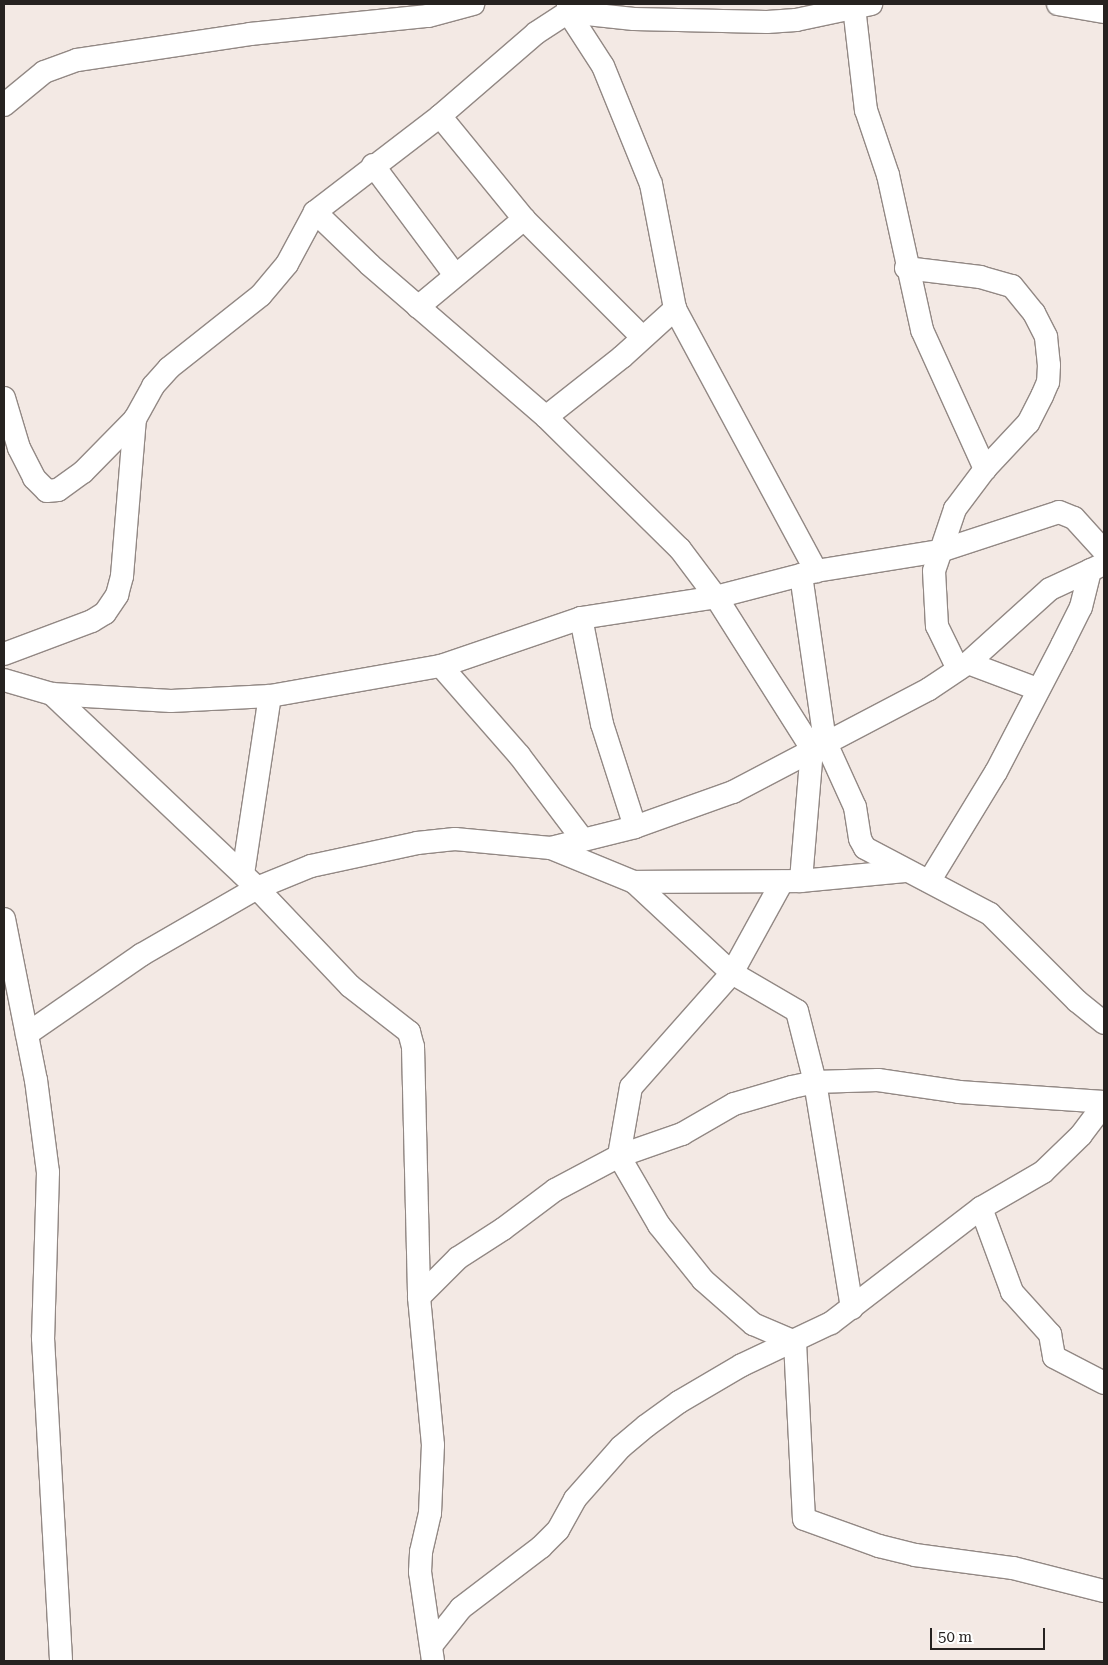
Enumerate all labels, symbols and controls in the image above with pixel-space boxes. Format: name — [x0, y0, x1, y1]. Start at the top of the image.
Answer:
scale bar — [933, 1618, 1048, 1650]
text: 50 m — [938, 1628, 972, 1646]

